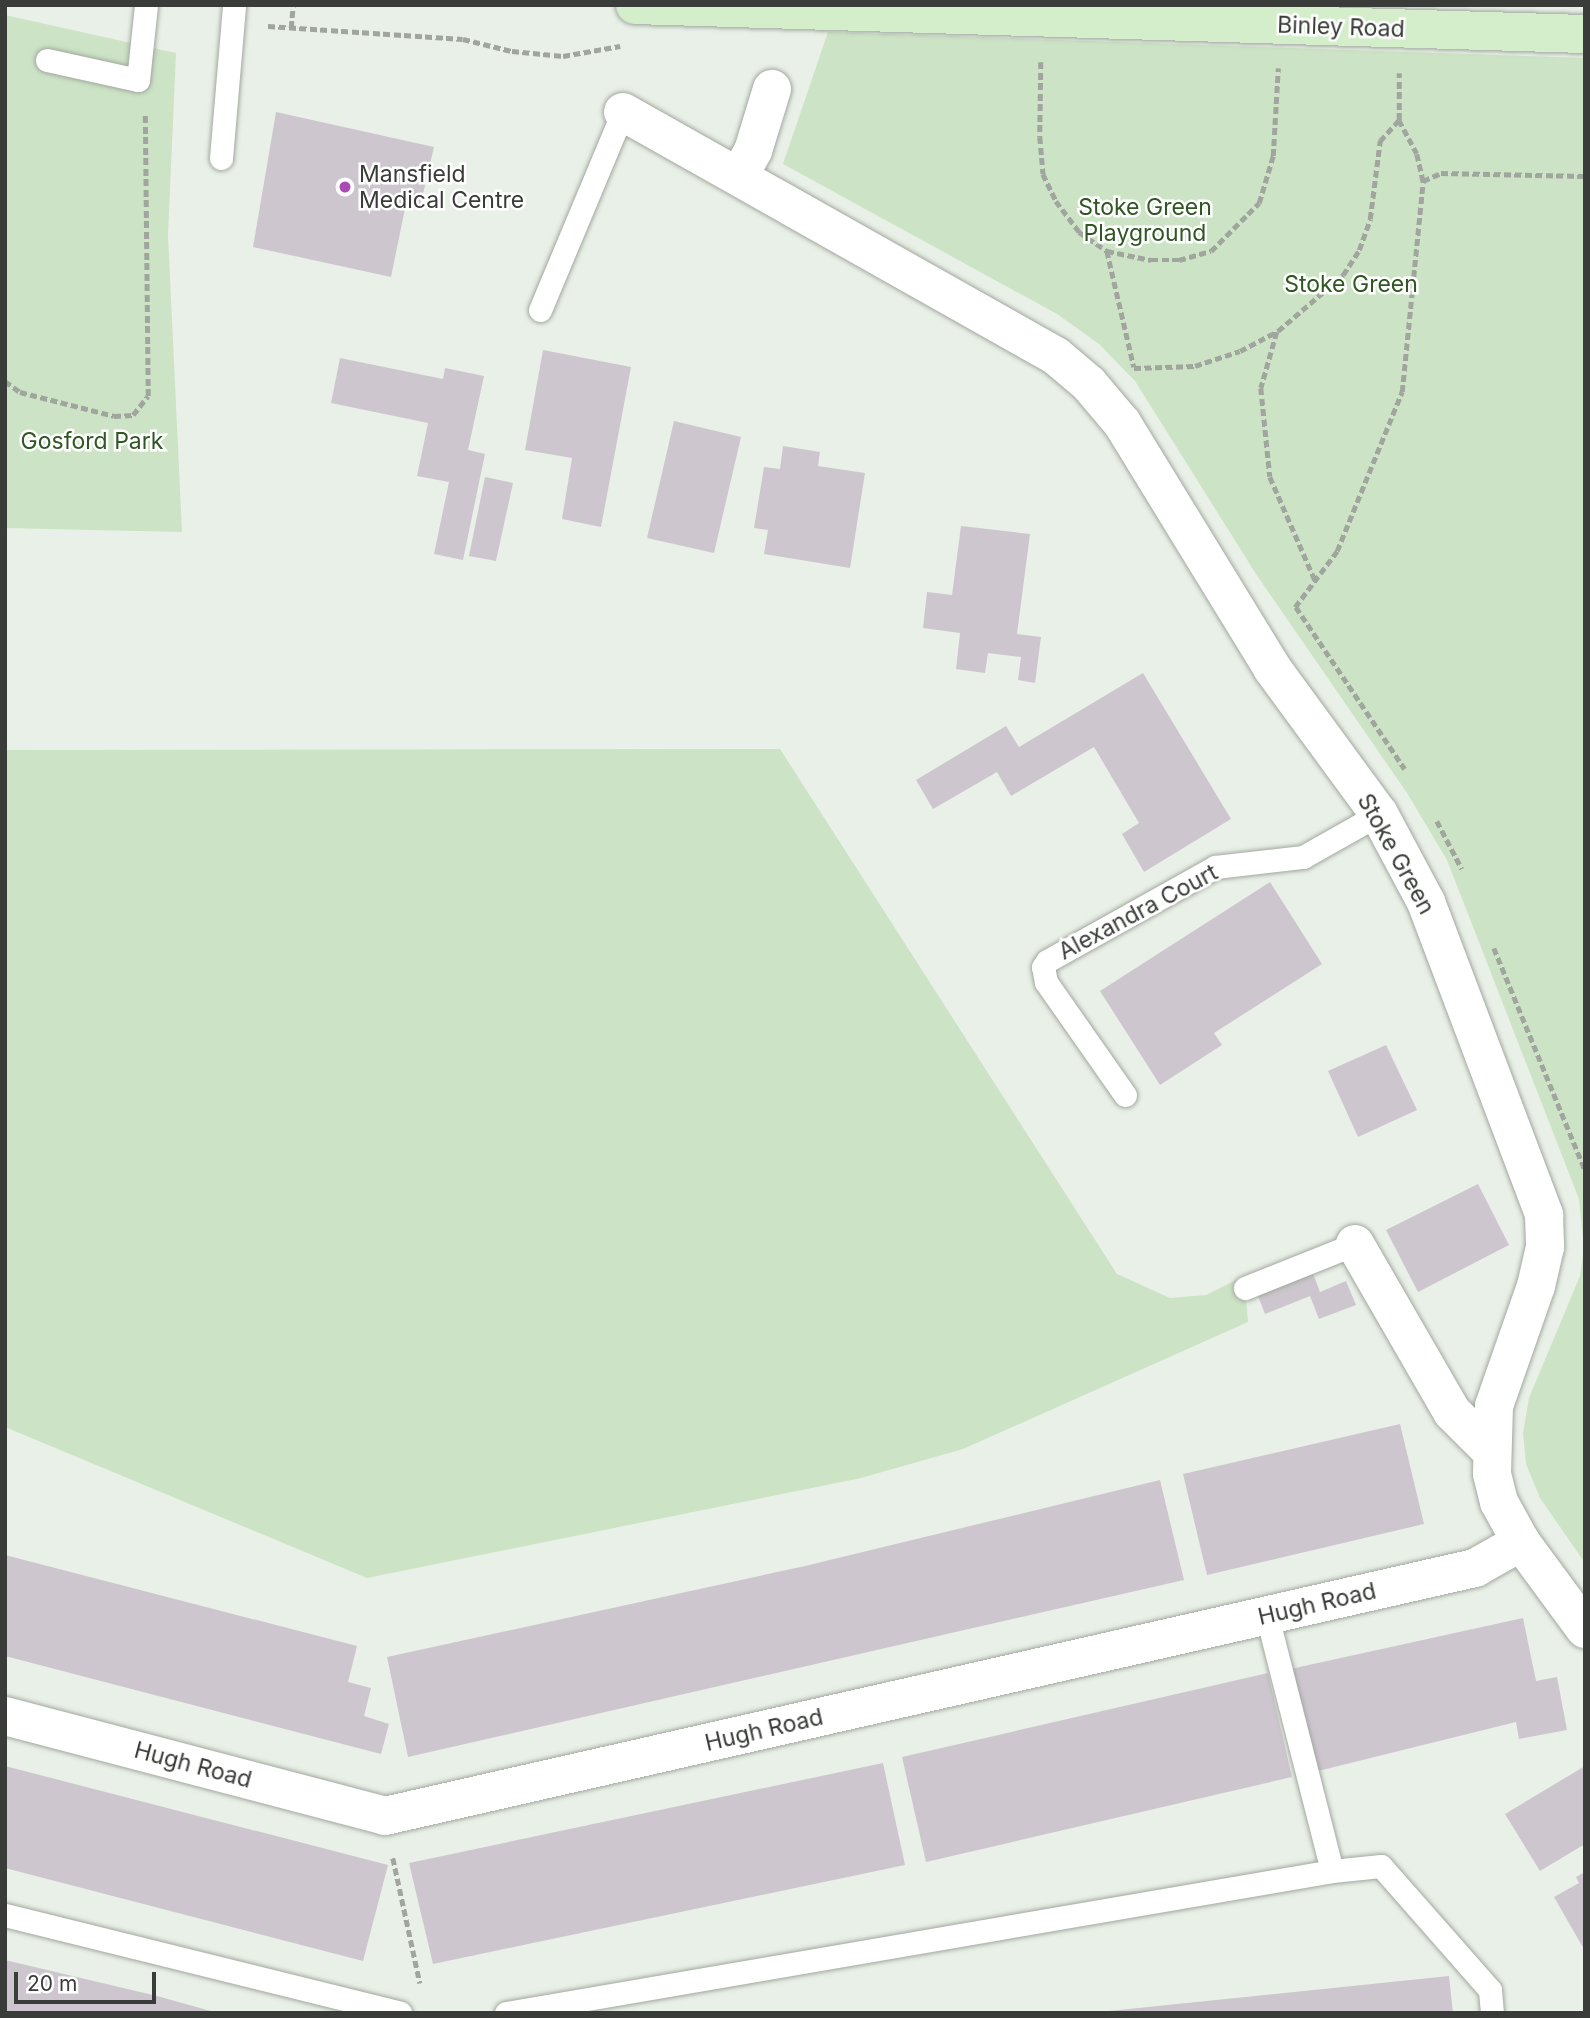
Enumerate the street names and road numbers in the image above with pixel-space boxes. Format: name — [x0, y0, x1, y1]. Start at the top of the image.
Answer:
street label: Binley Road — [1277, 11, 1405, 43]
street label: Stoke Green — [1352, 789, 1440, 919]
street label: Alexandra Court — [1054, 858, 1222, 966]
street label: Hugh Road — [1255, 1577, 1379, 1631]
street label: Hugh Road — [702, 1703, 826, 1757]
street label: Hugh Road — [131, 1736, 255, 1794]

